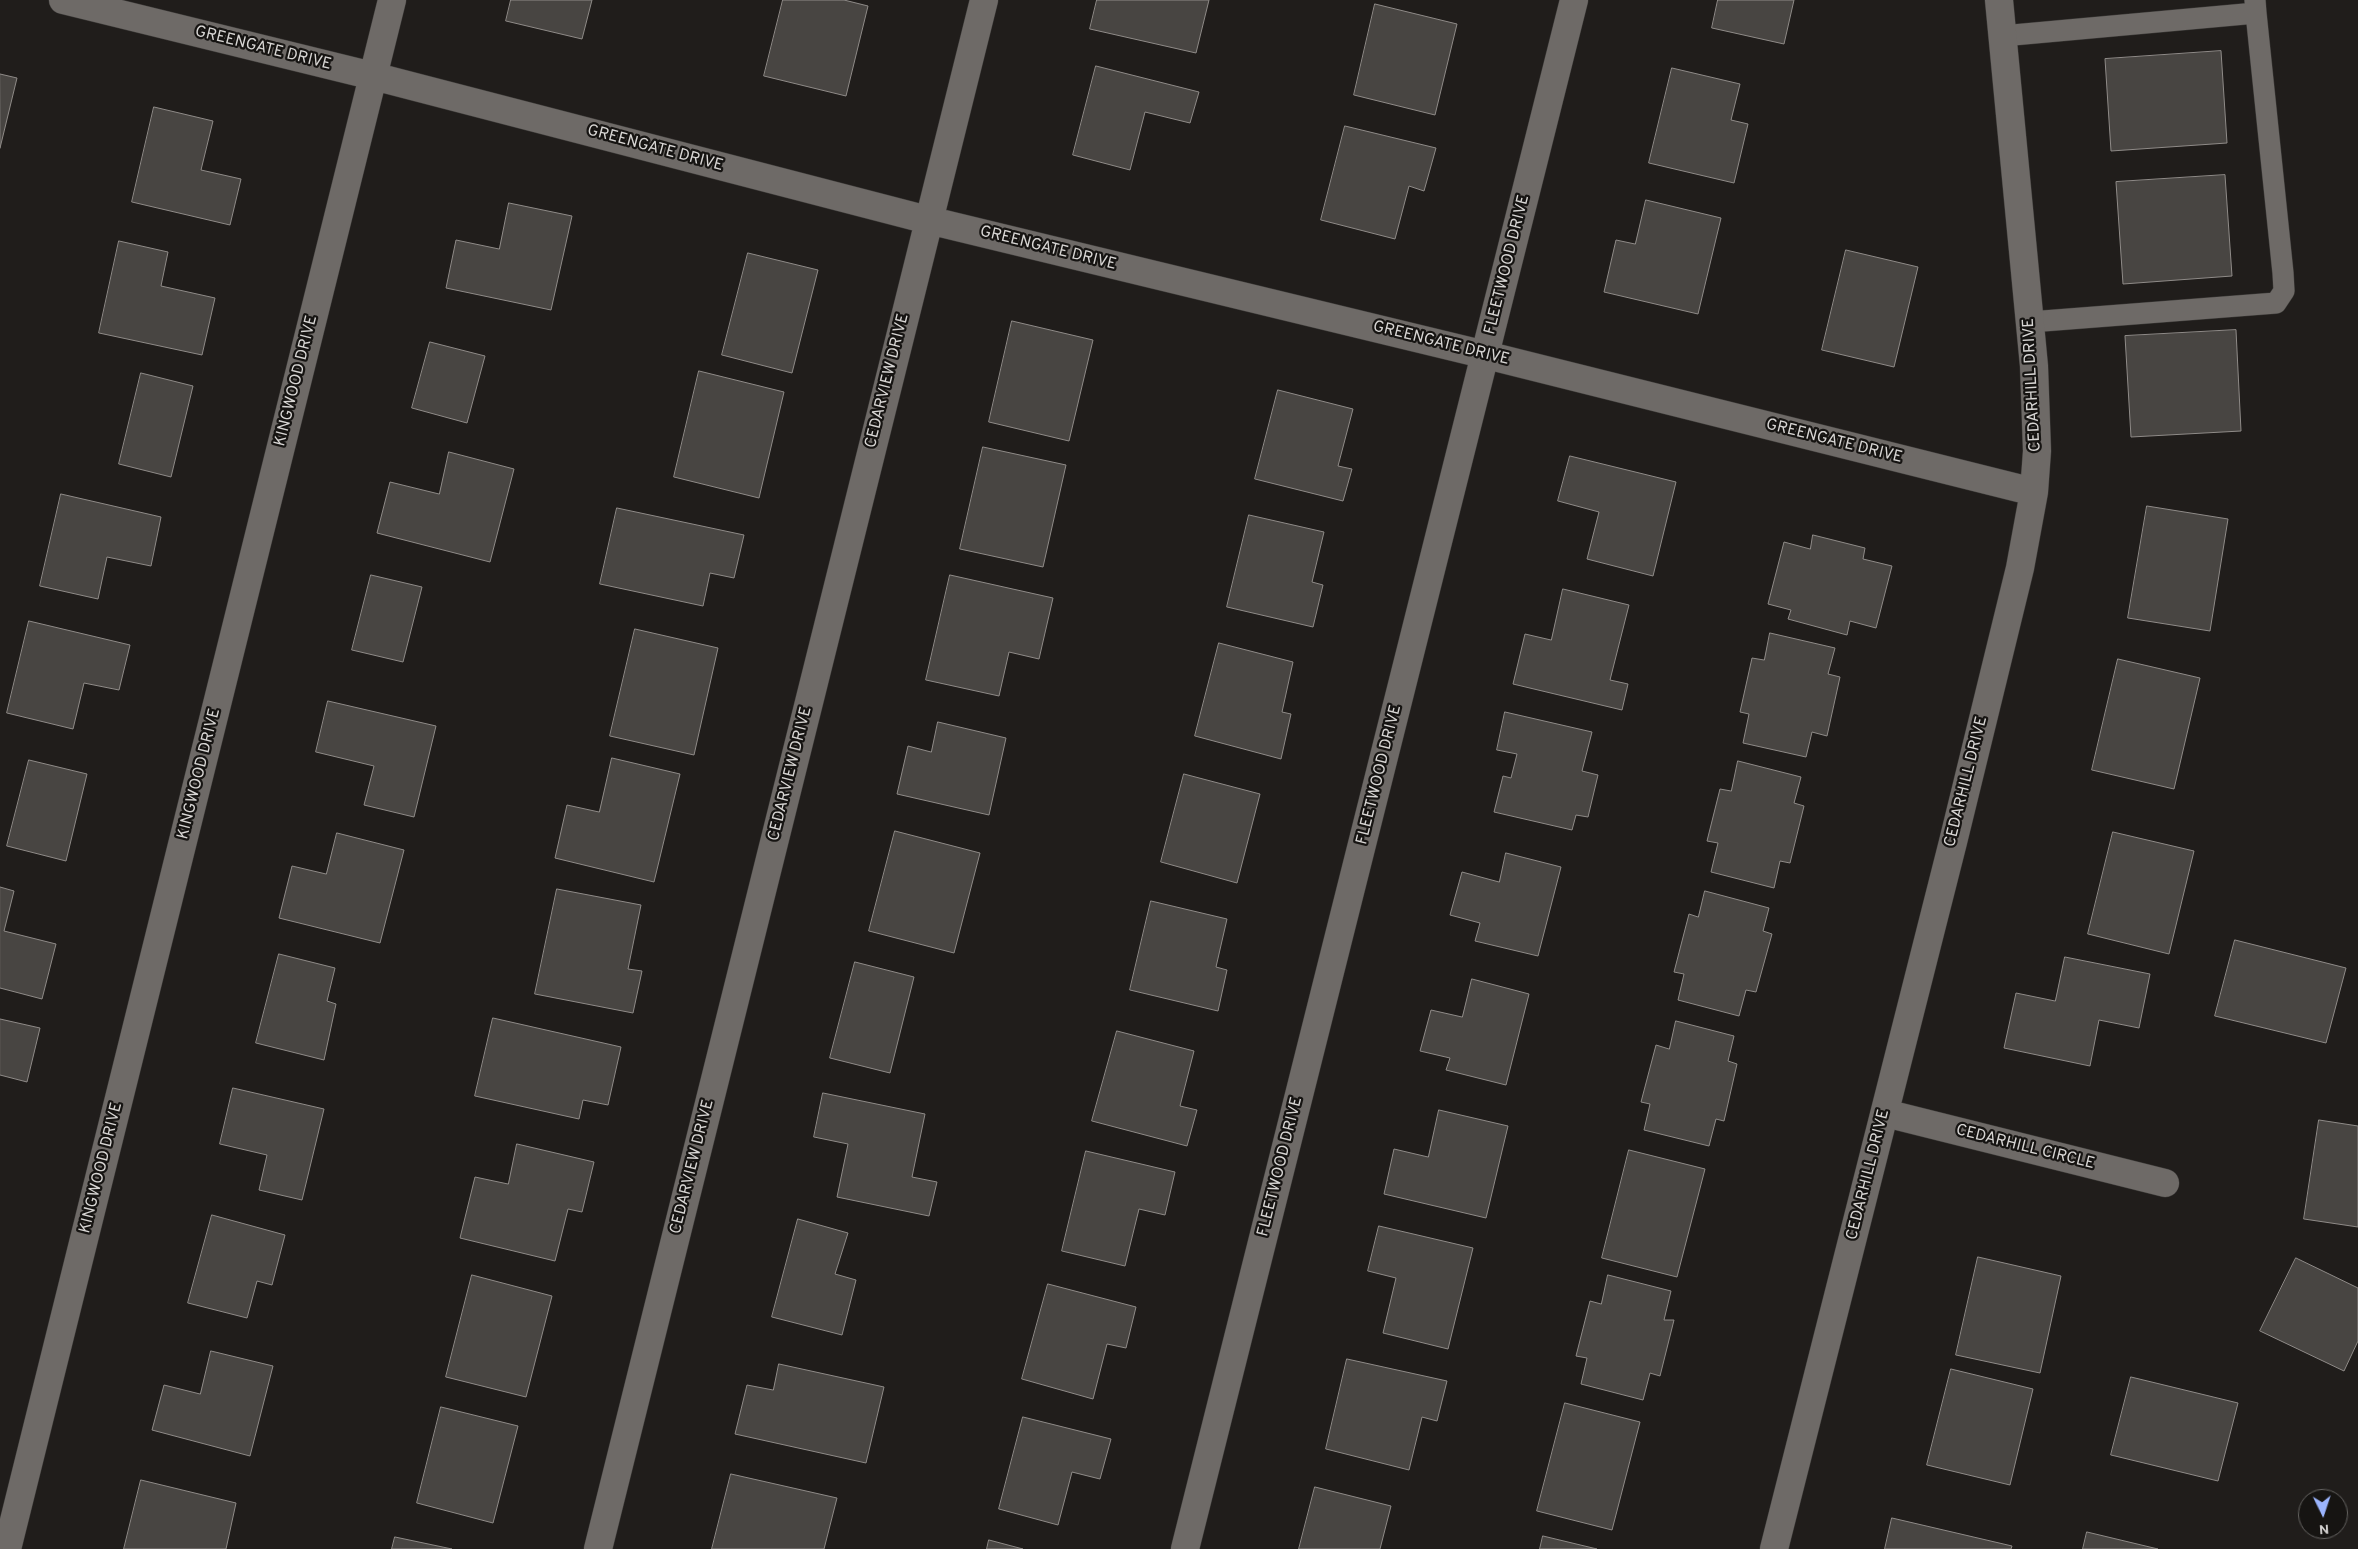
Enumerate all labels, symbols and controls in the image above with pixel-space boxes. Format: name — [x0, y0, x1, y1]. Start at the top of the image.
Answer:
street label: GREENGATE DRIVE — [193, 23, 333, 75]
street label: GREENGATE DRIVE — [585, 122, 725, 176]
street label: FLEETWOOD DRIVE — [1481, 193, 1535, 337]
street label: GREENGATE DRIVE — [978, 223, 1118, 275]
street label: CEDARVIEW DRIVE — [862, 312, 914, 450]
street label: KINGWOOD DRIVE — [271, 314, 323, 448]
street label: GREENGATE DRIVE — [1371, 318, 1511, 370]
street label: CEDARHILL DRIVE — [2020, 318, 2046, 452]
street label: GREENGATE DRIVE — [1764, 416, 1904, 468]
street label: FLEETWOOD DRIVE — [1353, 703, 1407, 847]
street label: CEDARVIEW DRIVE — [765, 705, 817, 843]
street label: KINGWOOD DRIVE — [174, 707, 226, 841]
street label: CEDARHILL DRIVE — [1941, 715, 1993, 849]
street label: FLEETWOOD DRIVE — [1254, 1095, 1308, 1239]
street label: CEDARVIEW DRIVE — [667, 1098, 719, 1236]
street label: KINGWOOD DRIVE — [76, 1101, 128, 1235]
street label: CEDARHILL DRIVE — [1843, 1108, 1895, 1242]
street label: CEDARHILL CIRCLE — [1954, 1121, 2096, 1175]
north arrow — [2298, 1489, 2348, 1539]
text: N — [2318, 1520, 2330, 1537]

